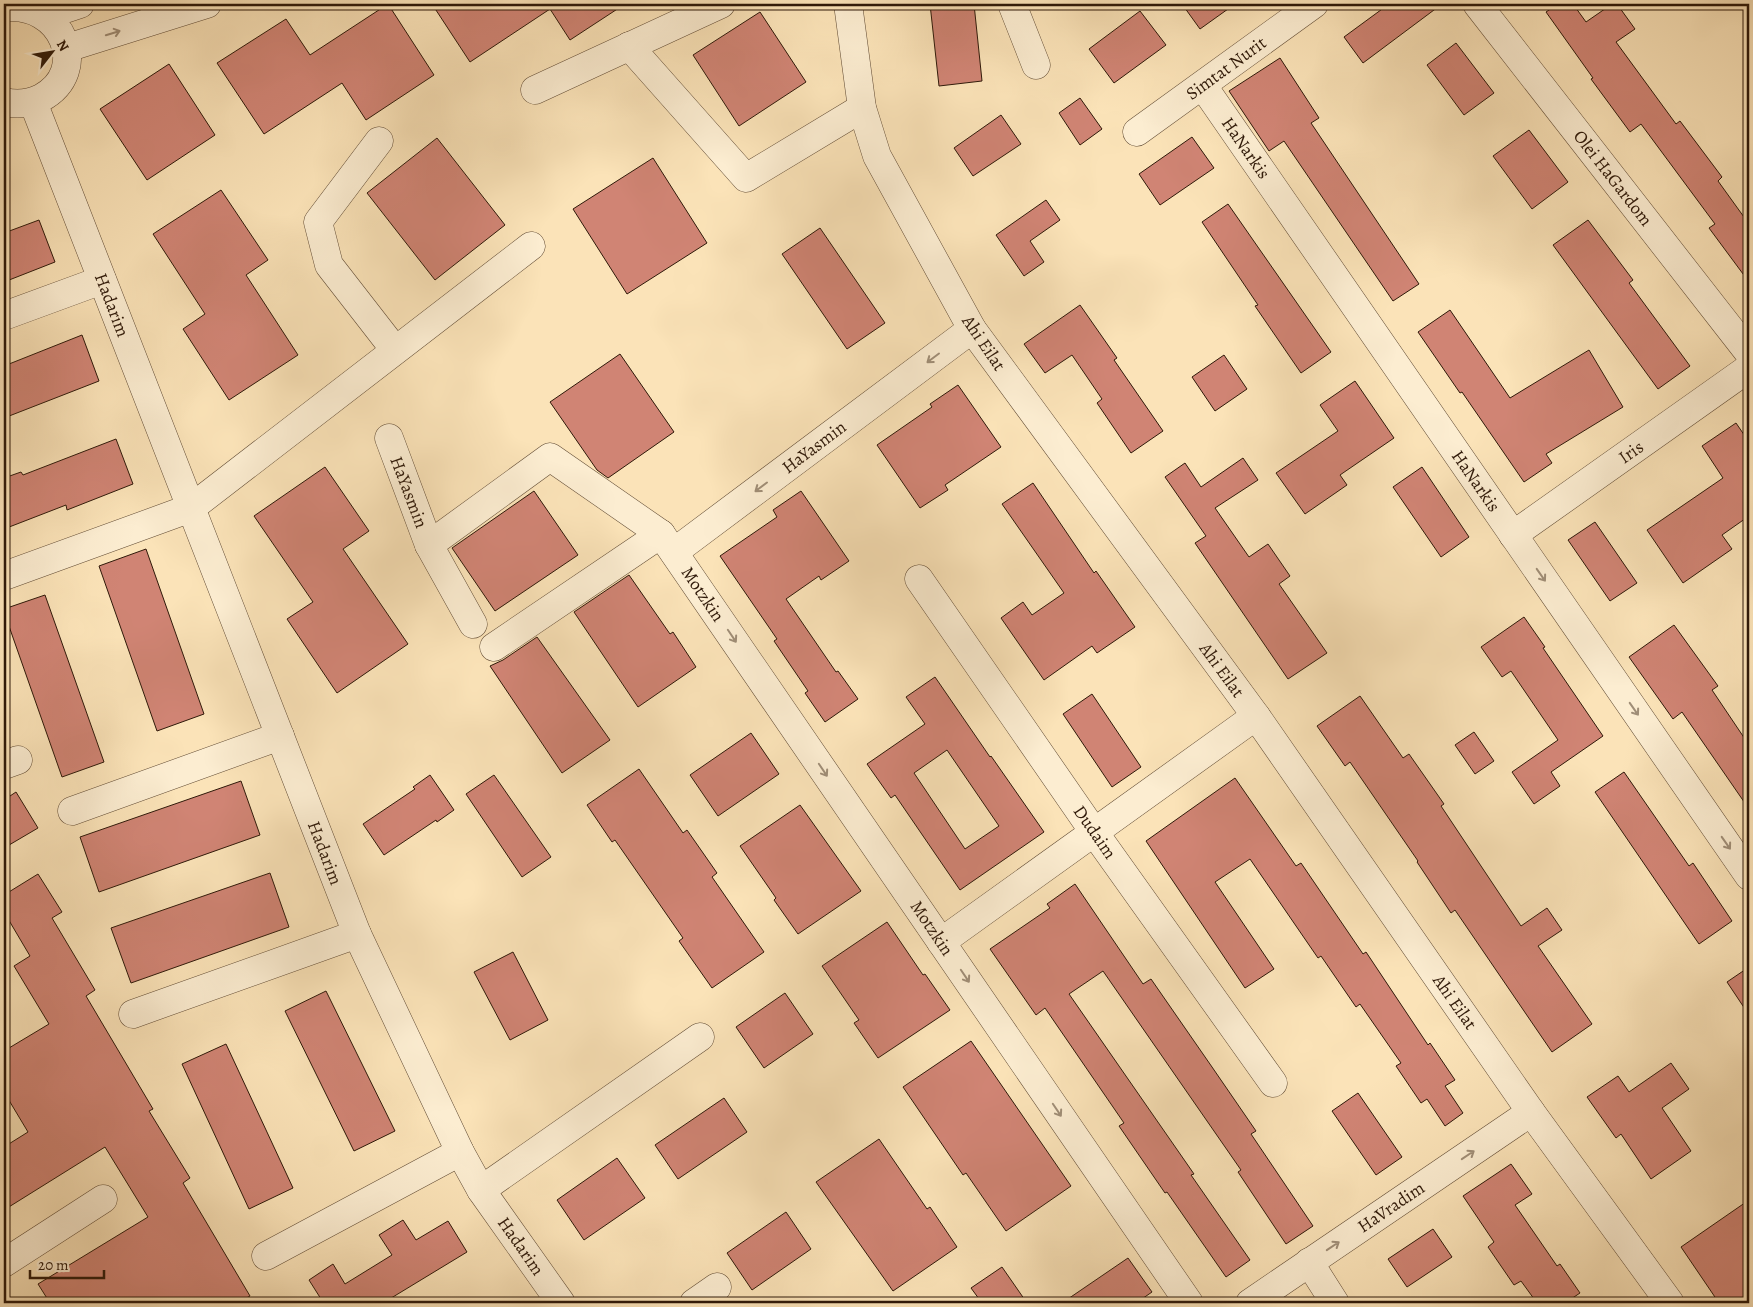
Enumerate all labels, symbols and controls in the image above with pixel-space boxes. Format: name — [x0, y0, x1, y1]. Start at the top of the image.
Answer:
north arrow — [28, 28, 78, 78]
one-way arrow — [105, 28, 121, 38]
street label: Simtat Nurit — [1181, 31, 1271, 105]
text: N — [52, 36, 73, 55]
street label: HaNarkis — [1216, 112, 1276, 184]
street label: Olei HaGardom — [1568, 125, 1658, 231]
street label: Hadarim — [89, 270, 135, 340]
street label: Ahi Eilat — [956, 310, 1011, 376]
one-way arrow — [927, 353, 940, 364]
street label: HaYasmin — [777, 415, 851, 479]
street label: Iris — [1614, 435, 1648, 469]
street label: HaNarkis — [1446, 445, 1506, 517]
street label: HaYasmin — [384, 453, 434, 531]
one-way arrow — [755, 482, 768, 493]
street label: Motzkin — [676, 562, 730, 626]
one-way arrow — [1536, 568, 1546, 582]
one-way arrow — [727, 628, 737, 642]
street label: Ahi Eilat — [1193, 637, 1250, 702]
one-way arrow — [1629, 702, 1639, 716]
one-way arrow — [818, 762, 828, 776]
street label: Dudaim — [1068, 800, 1122, 864]
street label: Hadarim — [302, 818, 348, 888]
one-way arrow — [1721, 835, 1731, 849]
street label: Motzkin — [905, 896, 959, 960]
one-way arrow — [960, 969, 970, 983]
street label: Ahi Eilat — [1427, 969, 1483, 1034]
one-way arrow — [1052, 1103, 1062, 1117]
one-way arrow — [1460, 1150, 1474, 1160]
street label: HaVradim — [1353, 1176, 1429, 1238]
street label: Hadarim — [492, 1212, 550, 1280]
one-way arrow — [1326, 1241, 1340, 1251]
scale bar — [30, 1247, 104, 1279]
text: 20 m — [38, 1255, 69, 1275]

